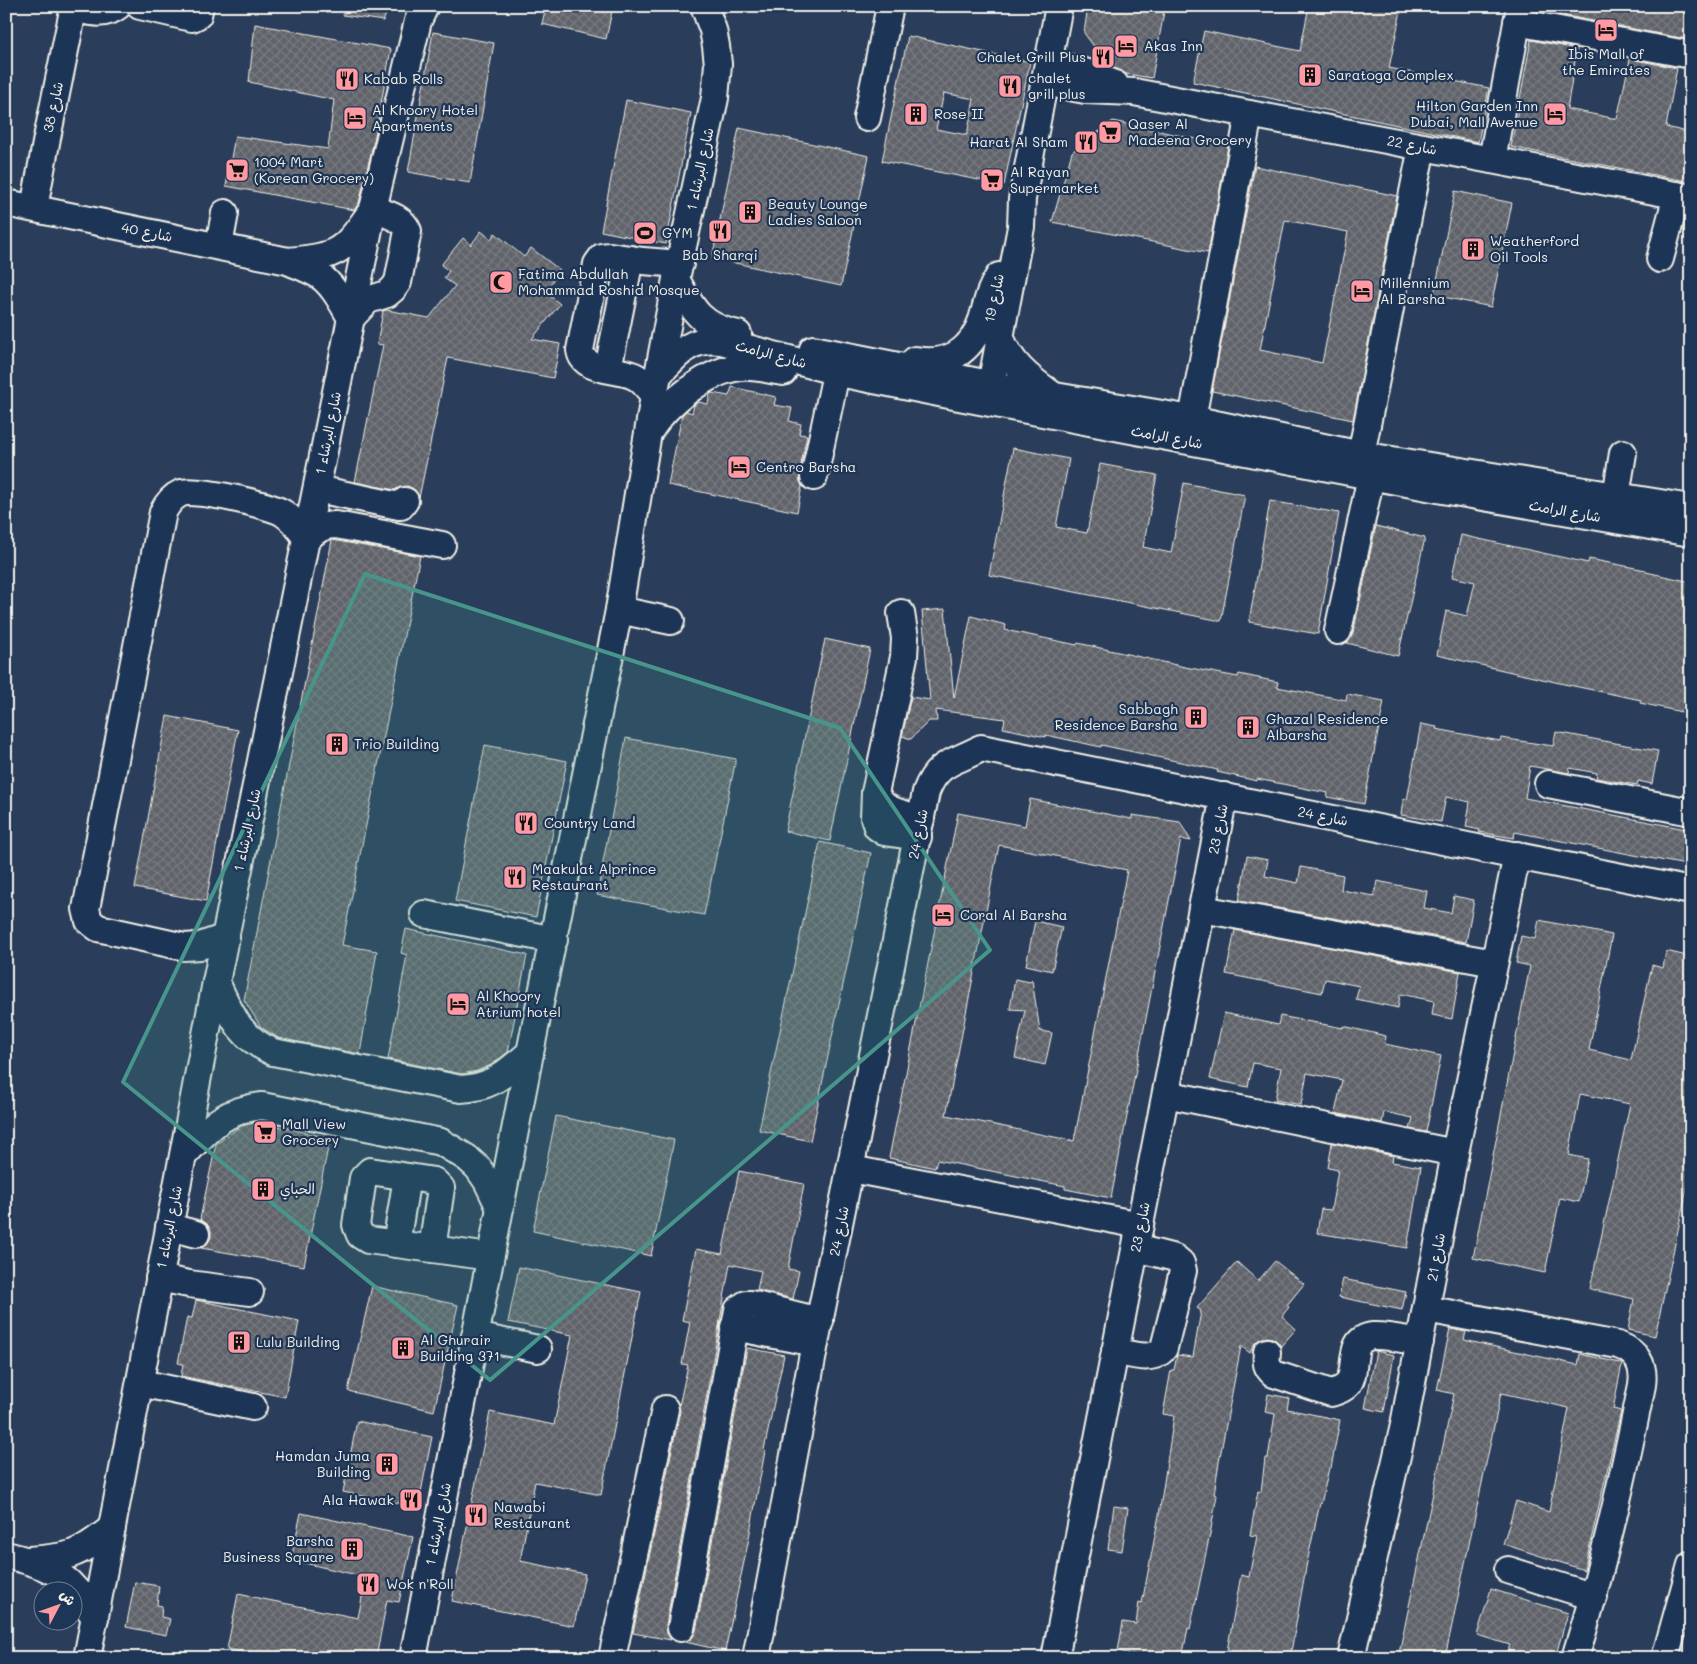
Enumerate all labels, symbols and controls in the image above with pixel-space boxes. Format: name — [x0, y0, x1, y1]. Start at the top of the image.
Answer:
hotel icon: Ibis Mall of the Emirates — [1593, 17, 1619, 43]
hotel icon: Akas Inn — [1113, 33, 1139, 59]
place label: Akas Inn — [1144, 36, 1203, 55]
restaurant icon: Chalet Grill Plus — [1090, 44, 1116, 70]
place label: Ibis Mall of the Emirates — [1562, 44, 1650, 79]
place label: Chalet Grill Plus — [977, 47, 1086, 66]
building icon: Saratoga Complex — [1297, 62, 1323, 88]
place label: Saratoga Complex — [1328, 65, 1454, 84]
restaurant icon: Kabab Rolls — [334, 66, 360, 92]
place label: chalet grill plus — [1028, 68, 1086, 103]
place label: Kabab Rolls — [364, 69, 443, 88]
restaurant icon: chalet grill plus — [997, 73, 1023, 99]
street label: شارع 38 — [38, 80, 68, 134]
place label: Hilton Garden Inn Dubai, Mall Avenue — [1410, 96, 1538, 131]
place label: Al Khoory Hotel Apartments — [372, 100, 478, 135]
building icon: Rose II — [903, 101, 929, 127]
hotel icon: Hilton Garden Inn Dubai, Mall Avenue — [1542, 101, 1568, 127]
place label: Rose II — [934, 104, 984, 123]
hotel icon: Al Khoory Hotel Apartments — [342, 105, 368, 131]
place label: Qaser Al Madeena Grocery — [1128, 114, 1252, 149]
supermarket icon: Qaser Al Madeena Grocery — [1097, 119, 1123, 145]
street label: شارع البرشاء 1 — [681, 126, 719, 212]
restaurant icon: Harat Al Sham — [1073, 129, 1099, 155]
street label: شارع 22 — [1385, 130, 1439, 160]
place label: Harat Al Sham — [970, 132, 1068, 151]
place label: 1004 Mart (Korean Grocery) — [254, 152, 374, 187]
supermarket icon: 1004 Mart (Korean Grocery) — [224, 157, 250, 183]
place label: Al Rayan Supermarket — [1010, 162, 1099, 197]
supermarket icon: Al Rayan Supermarket — [979, 167, 1005, 193]
place label: Beauty Lounge Ladies Saloon — [768, 194, 868, 229]
building icon: Beauty Lounge Ladies Saloon — [737, 199, 763, 225]
street label: شارع 40 — [120, 217, 174, 247]
restaurant icon: Bab Sharqi — [707, 218, 733, 244]
sports icon: GYM — [632, 220, 658, 246]
place label: GYM — [662, 223, 693, 242]
place label: Weatherford Oil Tools — [1490, 231, 1579, 266]
building icon: Weatherford Oil Tools — [1460, 236, 1486, 262]
place label: Bab Sharqi — [682, 245, 758, 264]
place label: Fatima Abdullah Mohammad Roshid Mosque — [518, 264, 700, 299]
mosque icon: Fatima Abdullah Mohammad Roshid Mosque — [488, 269, 514, 295]
street label: شارع 19 — [979, 272, 1009, 324]
place label: Millennium Al Barsha — [1380, 273, 1450, 308]
hotel icon: Millennium Al Barsha — [1349, 278, 1375, 304]
street label: شارع الرامث — [733, 335, 809, 373]
street label: شارع البرشاء 1 — [310, 390, 346, 476]
street label: شارع الرامث — [1129, 420, 1205, 454]
hotel icon: Centro Barsha — [726, 454, 752, 480]
place label: Centro Barsha — [756, 457, 856, 476]
street label: شارع الرامث — [1527, 495, 1603, 527]
place label: Sabbagh Residence Barsha — [1055, 699, 1178, 734]
building icon: Sabbagh Residence Barsha — [1183, 704, 1209, 730]
place label: Ghazal Residence Albarsha — [1266, 709, 1388, 744]
building icon: Ghazal Residence Albarsha — [1235, 714, 1261, 740]
building icon: Trio Building — [324, 731, 350, 757]
place label: Trio Building — [354, 734, 439, 753]
street label: شارع البرشاء 1 — [228, 787, 266, 873]
street label: شارع 24 — [1296, 801, 1350, 831]
street label: شارع 23 — [1203, 802, 1233, 856]
street label: شارع 24 — [903, 807, 933, 861]
restaurant icon: Country Land — [513, 810, 539, 836]
place label: Country Land — [544, 813, 636, 832]
place label: Maakulat Alprince Restaurant — [532, 859, 656, 894]
restaurant icon: Maakulat Alprince Restaurant — [502, 864, 528, 890]
hotel icon: Coral Al Barsha — [930, 902, 956, 928]
place label: Coral Al Barsha — [960, 905, 1068, 924]
place label: Al Khoory Atrium hotel — [476, 986, 561, 1021]
hotel icon: Al Khoory Atrium hotel — [445, 991, 471, 1017]
place label: Mall View Grocery — [282, 1114, 346, 1149]
supermarket icon: Mall View Grocery — [252, 1119, 278, 1145]
building icon: الحباي — [250, 1176, 276, 1202]
place label: الحباي — [280, 1179, 315, 1200]
street label: شارع البرشاء 1 — [151, 1184, 187, 1270]
street label: شارع 23 — [1125, 1200, 1155, 1254]
street label: شارع 24 — [824, 1204, 854, 1258]
street label: شارع 21 — [1422, 1231, 1450, 1283]
building icon: Lulu Building — [226, 1329, 252, 1355]
place label: Al Ghurair Building 371 — [420, 1330, 500, 1365]
place label: Lulu Building — [256, 1332, 340, 1351]
building icon: Al Ghurair Building 371 — [390, 1335, 416, 1361]
place label: Hamdan Juma Building — [275, 1446, 370, 1481]
building icon: Hamdan Juma Building — [374, 1451, 400, 1477]
street label: شارع البرشاء 1 — [420, 1481, 456, 1567]
restaurant icon: Ala Hawak — [398, 1487, 424, 1513]
place label: Ala Hawak — [322, 1490, 394, 1509]
place label: Nawabi Restaurant — [494, 1497, 571, 1532]
restaurant icon: Nawabi Restaurant — [463, 1502, 489, 1528]
place label: Barsha Business Square — [223, 1531, 334, 1566]
building icon: Barsha Business Square — [339, 1536, 365, 1562]
restaurant icon: Wok n'Roll — [355, 1571, 381, 1597]
place label: Wok n'Roll — [386, 1574, 454, 1593]
north arrow — [32, 1582, 82, 1632]
text: ش — [56, 1585, 80, 1609]

